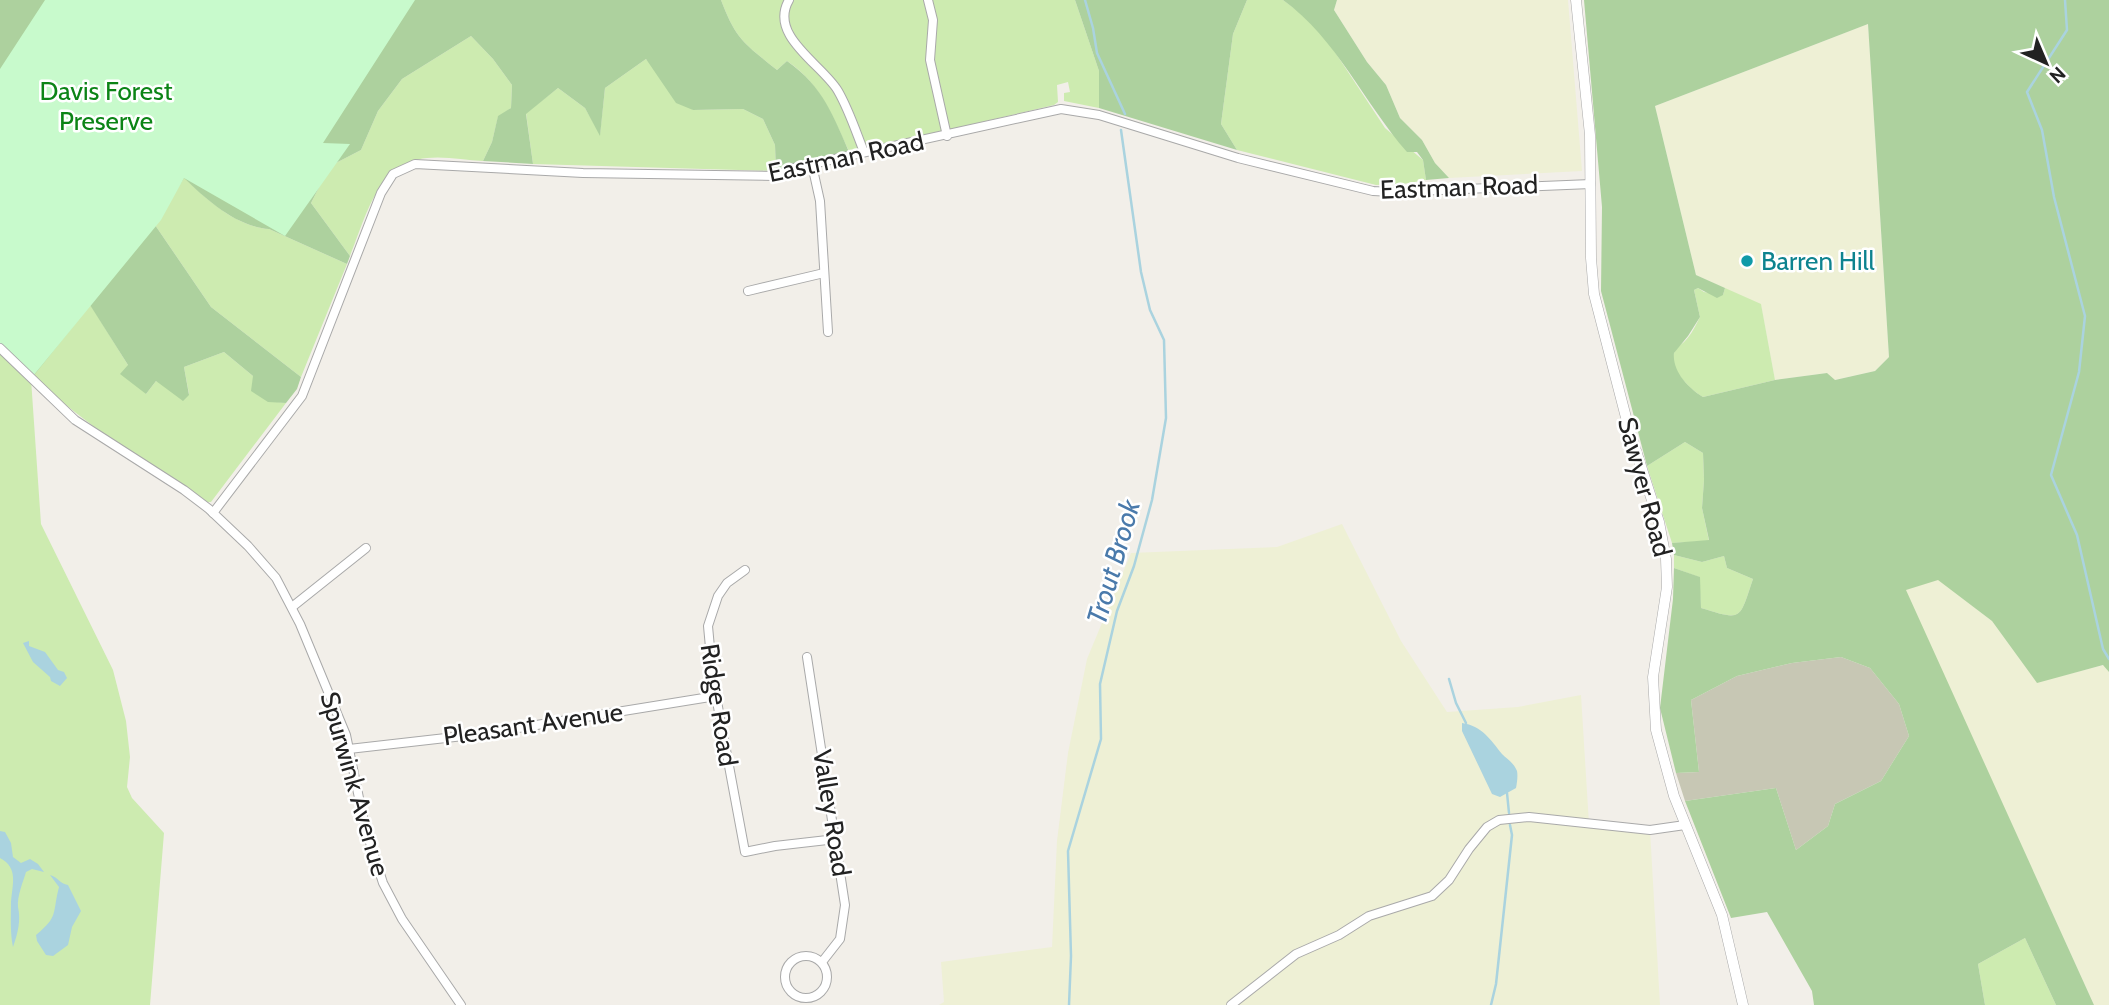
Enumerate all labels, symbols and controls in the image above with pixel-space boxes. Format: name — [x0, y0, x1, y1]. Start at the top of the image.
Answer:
north arrow — [2011, 28, 2081, 98]
text: N — [2045, 62, 2070, 88]
park label: Davis Forest Preserve — [39, 75, 173, 137]
street label: Eastman Road — [765, 125, 927, 189]
street label: Eastman Road — [1379, 168, 1539, 206]
place label: Barren Hill — [1761, 245, 1875, 277]
marker: Barren Hill — [1739, 253, 1755, 269]
street label: Sawyer Road — [1611, 414, 1679, 560]
water label: Trout Brook — [1079, 495, 1147, 628]
street label: Ridge Road — [694, 641, 744, 769]
street label: Spurwink Avenue — [313, 688, 397, 880]
street label: Pleasant Avenue — [441, 696, 625, 752]
street label: Valley Road — [806, 747, 858, 879]

